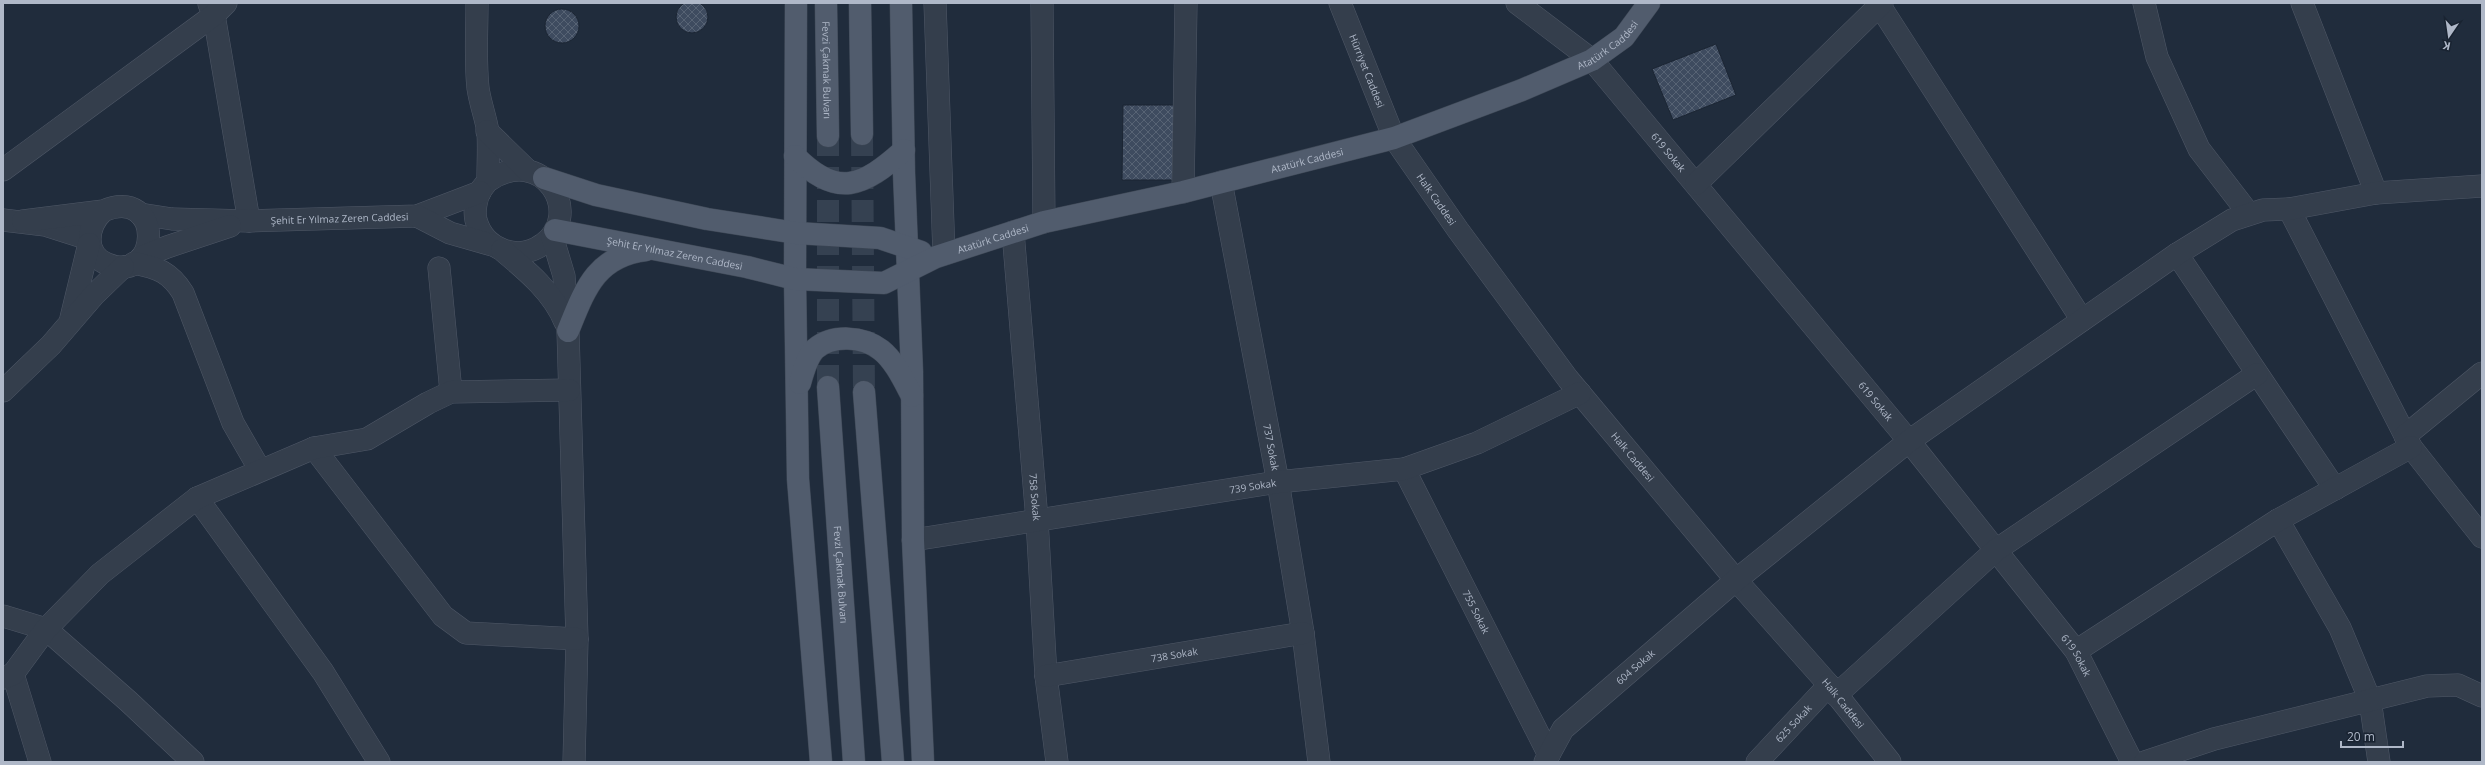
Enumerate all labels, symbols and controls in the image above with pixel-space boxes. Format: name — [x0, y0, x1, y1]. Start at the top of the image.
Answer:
north arrow — [2429, 16, 2469, 56]
street label: Atatürk Caddesi — [1575, 17, 1641, 73]
street label: Fevzi Çakmak Bulvarı — [819, 21, 835, 119]
street label: Hürriyet Caddesi — [1346, 32, 1388, 110]
text: K — [2441, 38, 2452, 54]
street label: 619 Sokak — [1648, 129, 1690, 175]
street label: Atatürk Caddesi — [1269, 144, 1345, 176]
street label: Halk Caddesi — [1414, 170, 1460, 228]
street label: Şehit Er Yılmaz Zeren Caddesi — [270, 209, 409, 227]
street label: Atatürk Caddesi — [955, 220, 1030, 257]
street label: Şehit Er Yılmaz Zeren Caddesi — [606, 233, 744, 273]
street label: 619 Sokak — [1855, 378, 1897, 424]
street label: 737 Sokak — [1260, 423, 1283, 473]
street label: Halk Caddesi — [1608, 429, 1658, 484]
street label: 758 Sokak — [1026, 473, 1044, 522]
street label: 739 Sokak — [1228, 475, 1278, 497]
street label: Fevzi Çakmak Bulvarı — [831, 525, 851, 624]
street label: 755 Sokak — [1459, 587, 1494, 637]
street label: 619 Sokak — [2058, 631, 2095, 679]
street label: 738 Sokak — [1150, 644, 1199, 665]
street label: 604 Sokak — [1613, 645, 1658, 687]
street label: Halk Caddesi — [1819, 675, 1868, 731]
street label: 625 Sokak — [1772, 701, 1815, 745]
scale bar — [2341, 723, 2403, 749]
text: 20 m — [2347, 728, 2375, 745]

